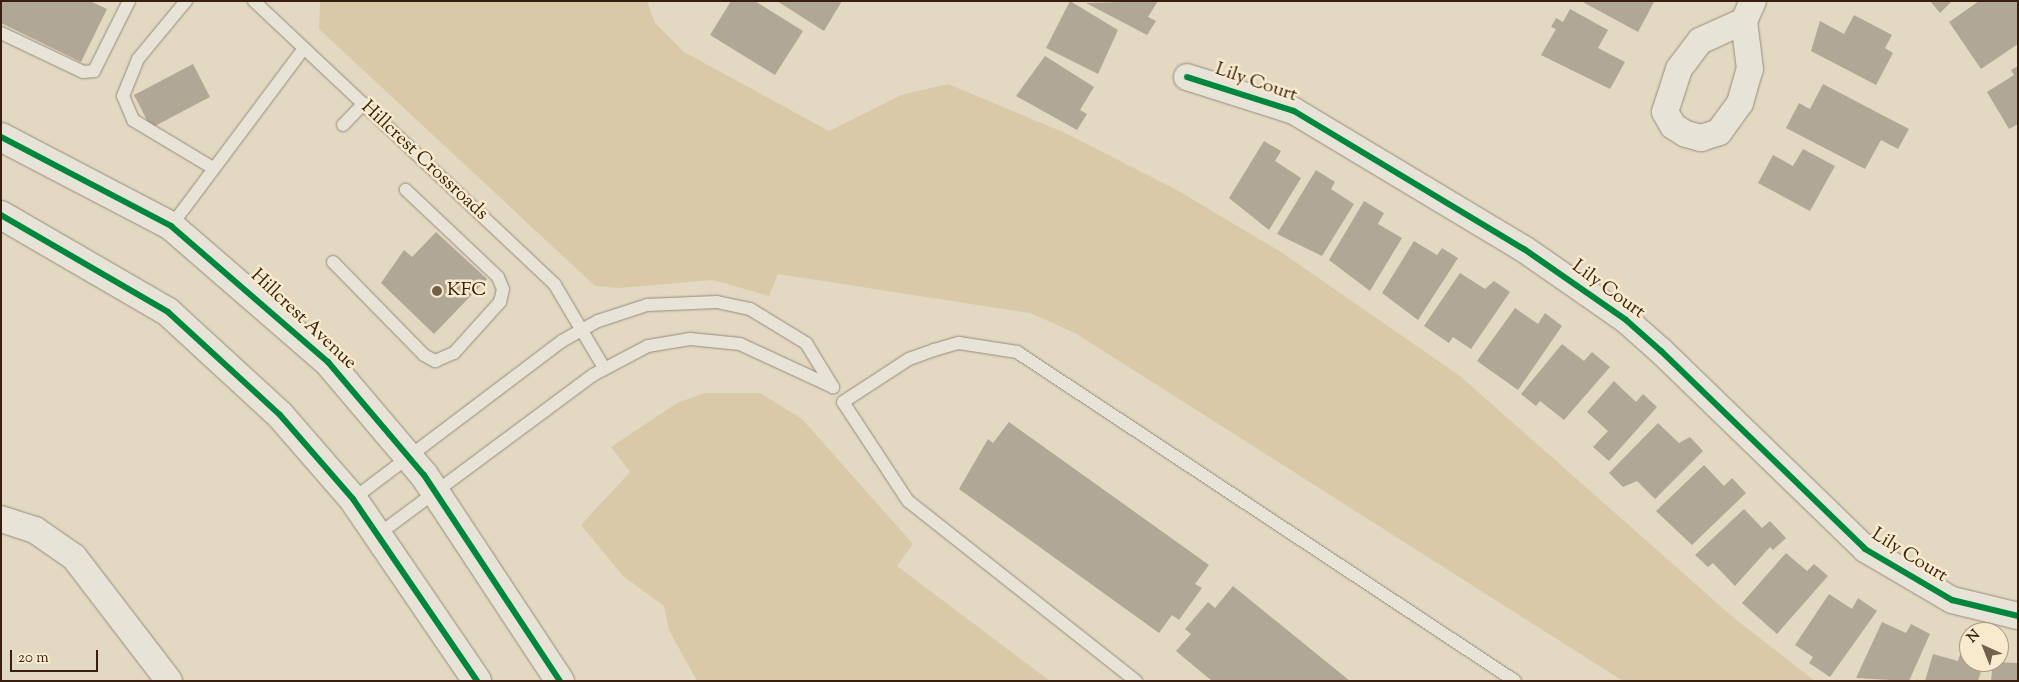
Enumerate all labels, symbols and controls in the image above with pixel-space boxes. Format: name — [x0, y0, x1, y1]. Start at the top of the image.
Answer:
street label: Lily Court — [1212, 58, 1300, 108]
street label: Hillcrest Crossroads — [356, 96, 492, 226]
street label: Lily Court — [1567, 256, 1649, 324]
street label: Hillcrest Avenue — [245, 265, 361, 375]
place label: KFC — [447, 280, 487, 302]
marker: KFC — [431, 285, 443, 297]
street label: Lily Court — [1867, 524, 1951, 588]
north arrow — [1959, 622, 2009, 672]
text: N — [1963, 626, 1985, 648]
scale bar — [12, 640, 100, 672]
text: 20 m — [18, 648, 49, 669]

